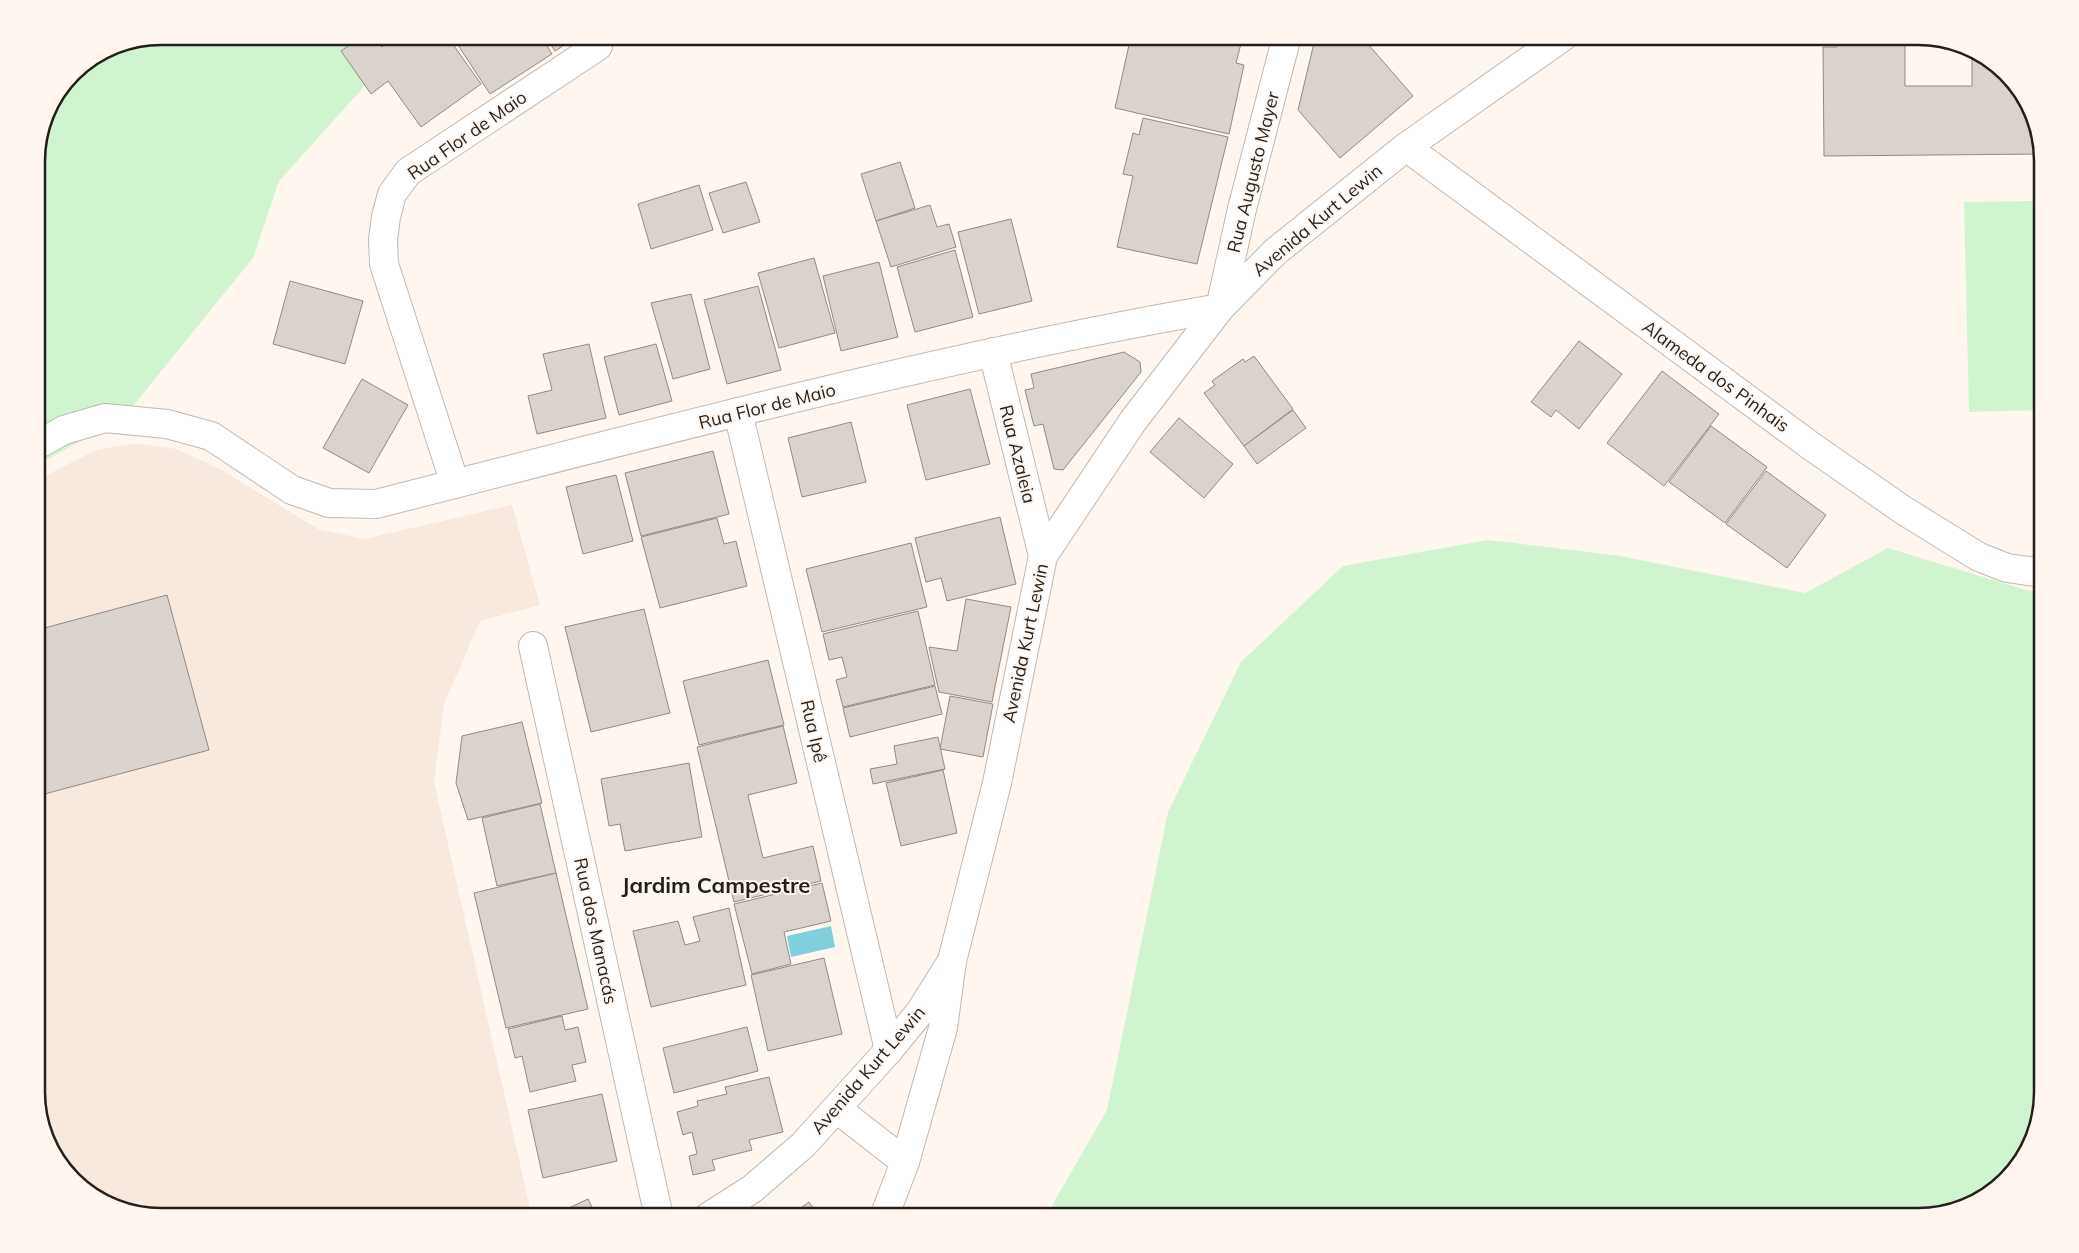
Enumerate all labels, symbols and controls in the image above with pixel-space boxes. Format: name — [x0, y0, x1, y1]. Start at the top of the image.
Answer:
street label: Rua Flor de Maio — [403, 85, 531, 185]
street label: Rua Augusto Mayer — [1222, 89, 1284, 255]
street label: Avenida Kurt Lewin — [1247, 159, 1387, 281]
street label: Alameda dos Pinhais — [1638, 315, 1794, 437]
street label: Rua Flor de Maio — [696, 378, 838, 434]
street label: Rua Azaleia — [995, 402, 1041, 506]
street label: Avenida Kurt Lewin — [997, 561, 1053, 725]
street label: Rua Ipê — [796, 697, 832, 765]
street label: Rua dos Manacás — [569, 856, 623, 1006]
district label: Jardim Campestre — [622, 871, 810, 899]
street label: Avenida Kurt Lewin — [806, 1001, 930, 1139]

